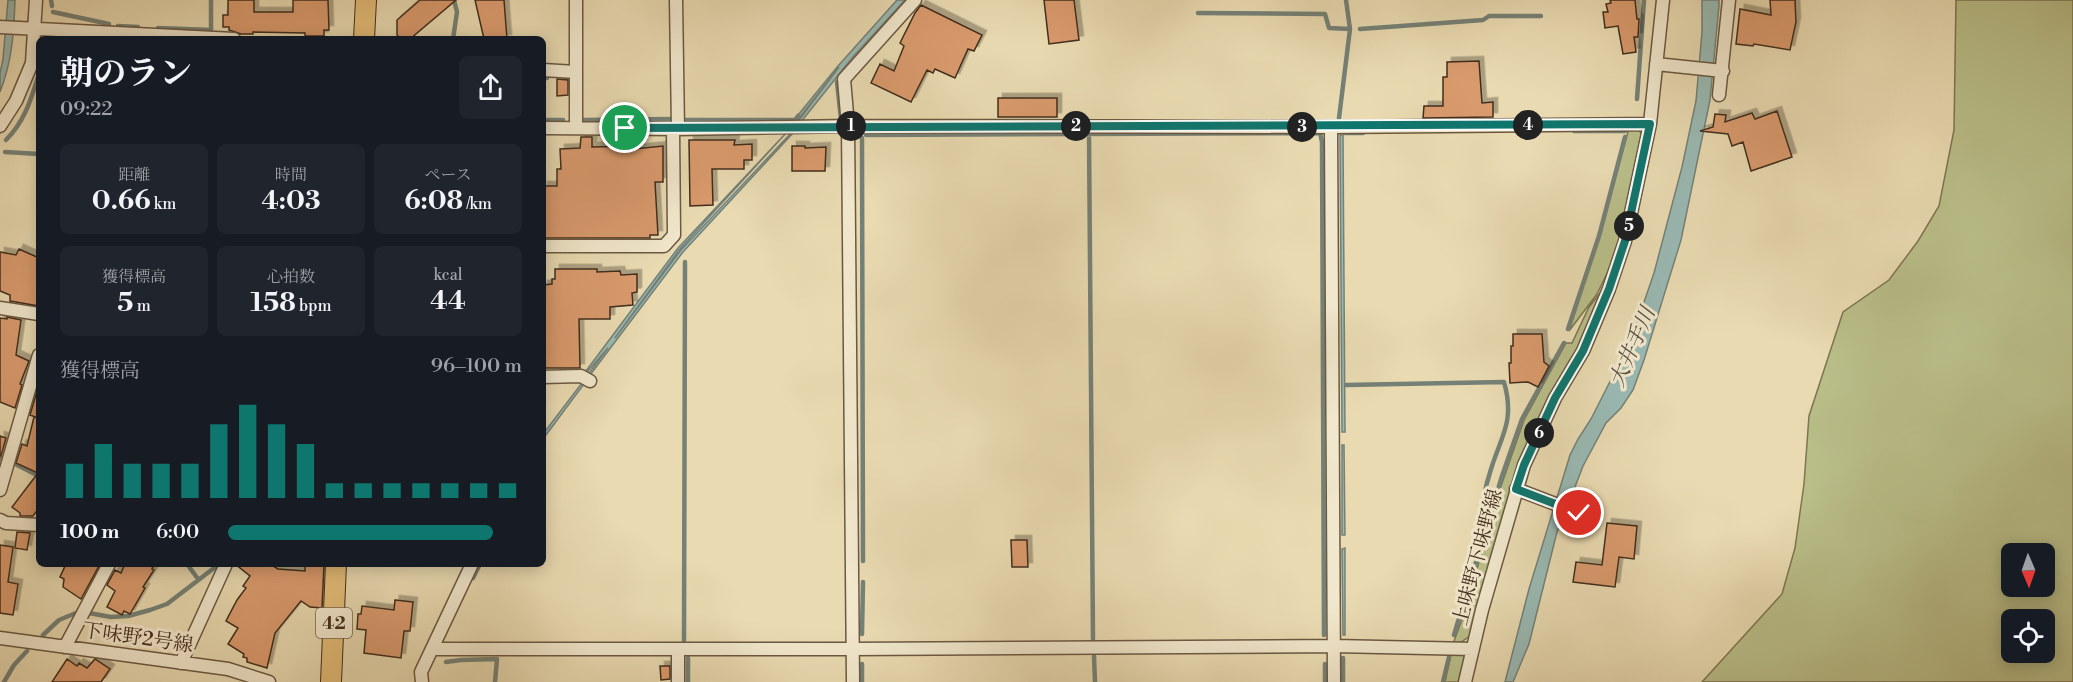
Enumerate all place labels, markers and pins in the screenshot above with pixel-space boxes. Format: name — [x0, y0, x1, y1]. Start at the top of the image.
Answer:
pin — [599, 102, 650, 153]
pin: 4 — [1513, 110, 1543, 140]
pin: 1 — [836, 111, 866, 141]
pin: 2 — [1061, 111, 1091, 141]
pin: 3 — [1287, 112, 1317, 142]
pin: 5 — [1614, 211, 1644, 241]
pin: 6 — [1524, 418, 1554, 448]
pin — [1553, 487, 1604, 538]

